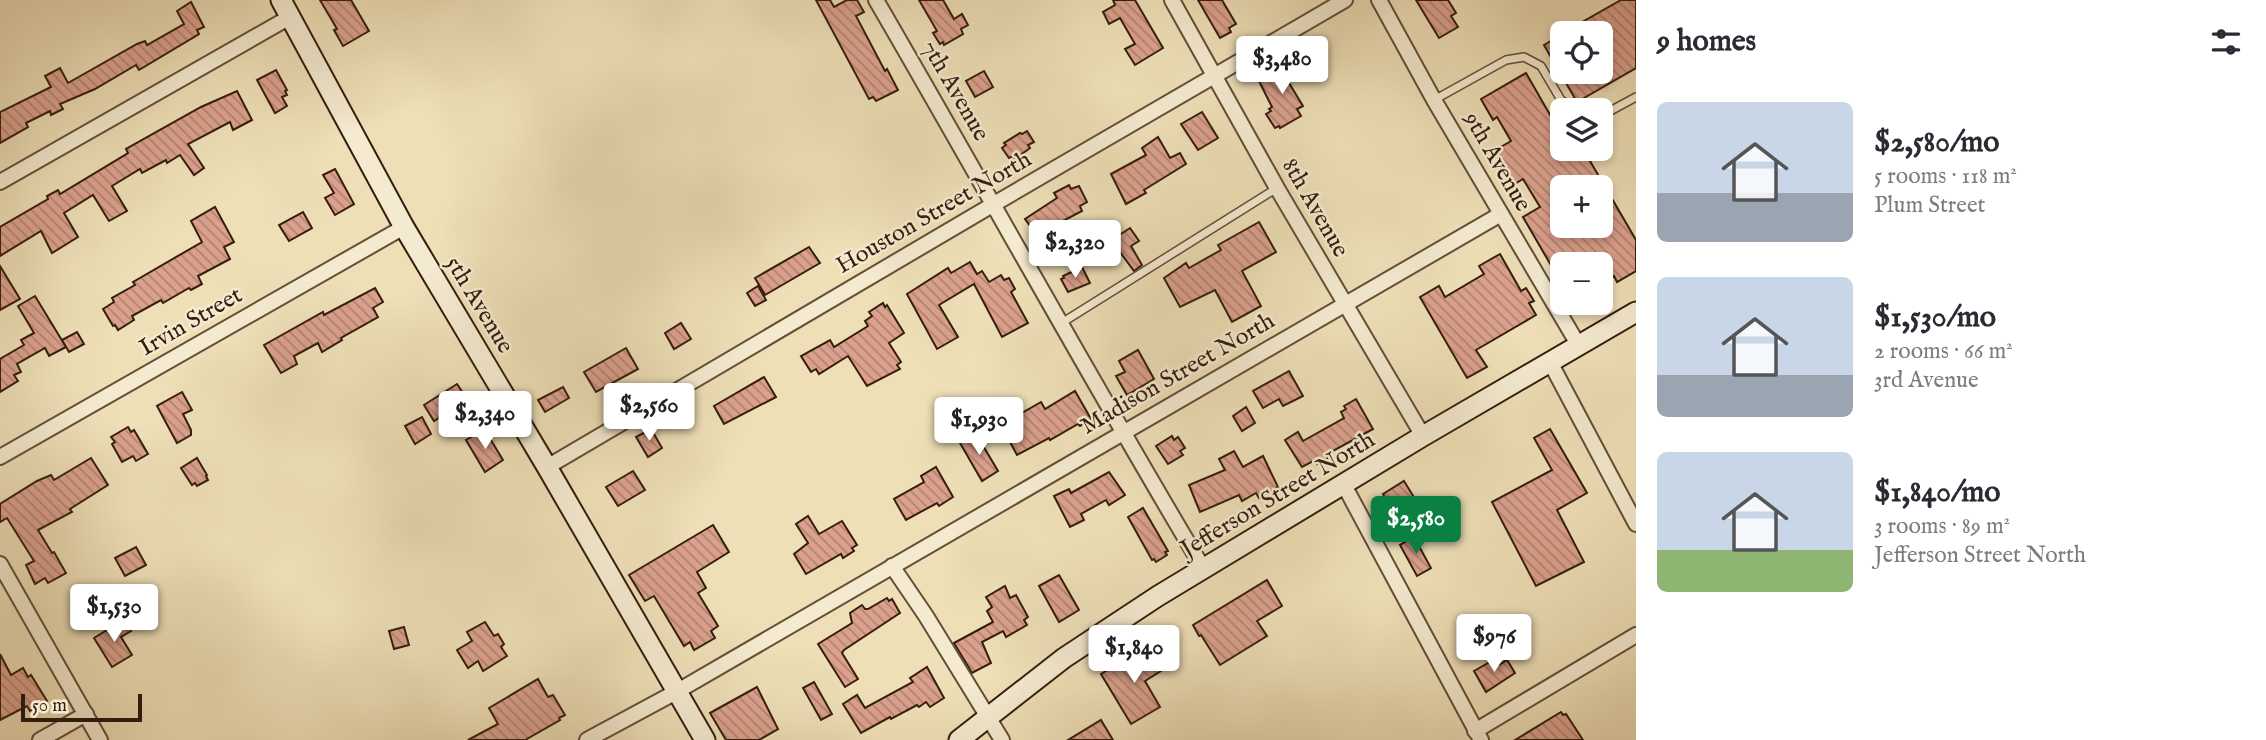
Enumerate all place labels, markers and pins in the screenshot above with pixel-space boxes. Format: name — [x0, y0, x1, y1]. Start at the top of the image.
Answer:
pin: $3,480 — [1225, 36, 1339, 96]
pin: $2,320 — [1018, 220, 1132, 280]
pin: $2,560 — [592, 384, 706, 443]
pin: $2,340 — [428, 392, 542, 451]
pin: $1,930 — [922, 398, 1036, 457]
pin: $2,580 — [1359, 496, 1473, 556]
pin: $1,530 — [57, 584, 171, 644]
pin: $976 — [1453, 614, 1535, 674]
pin: $1,840 — [1077, 626, 1191, 685]

